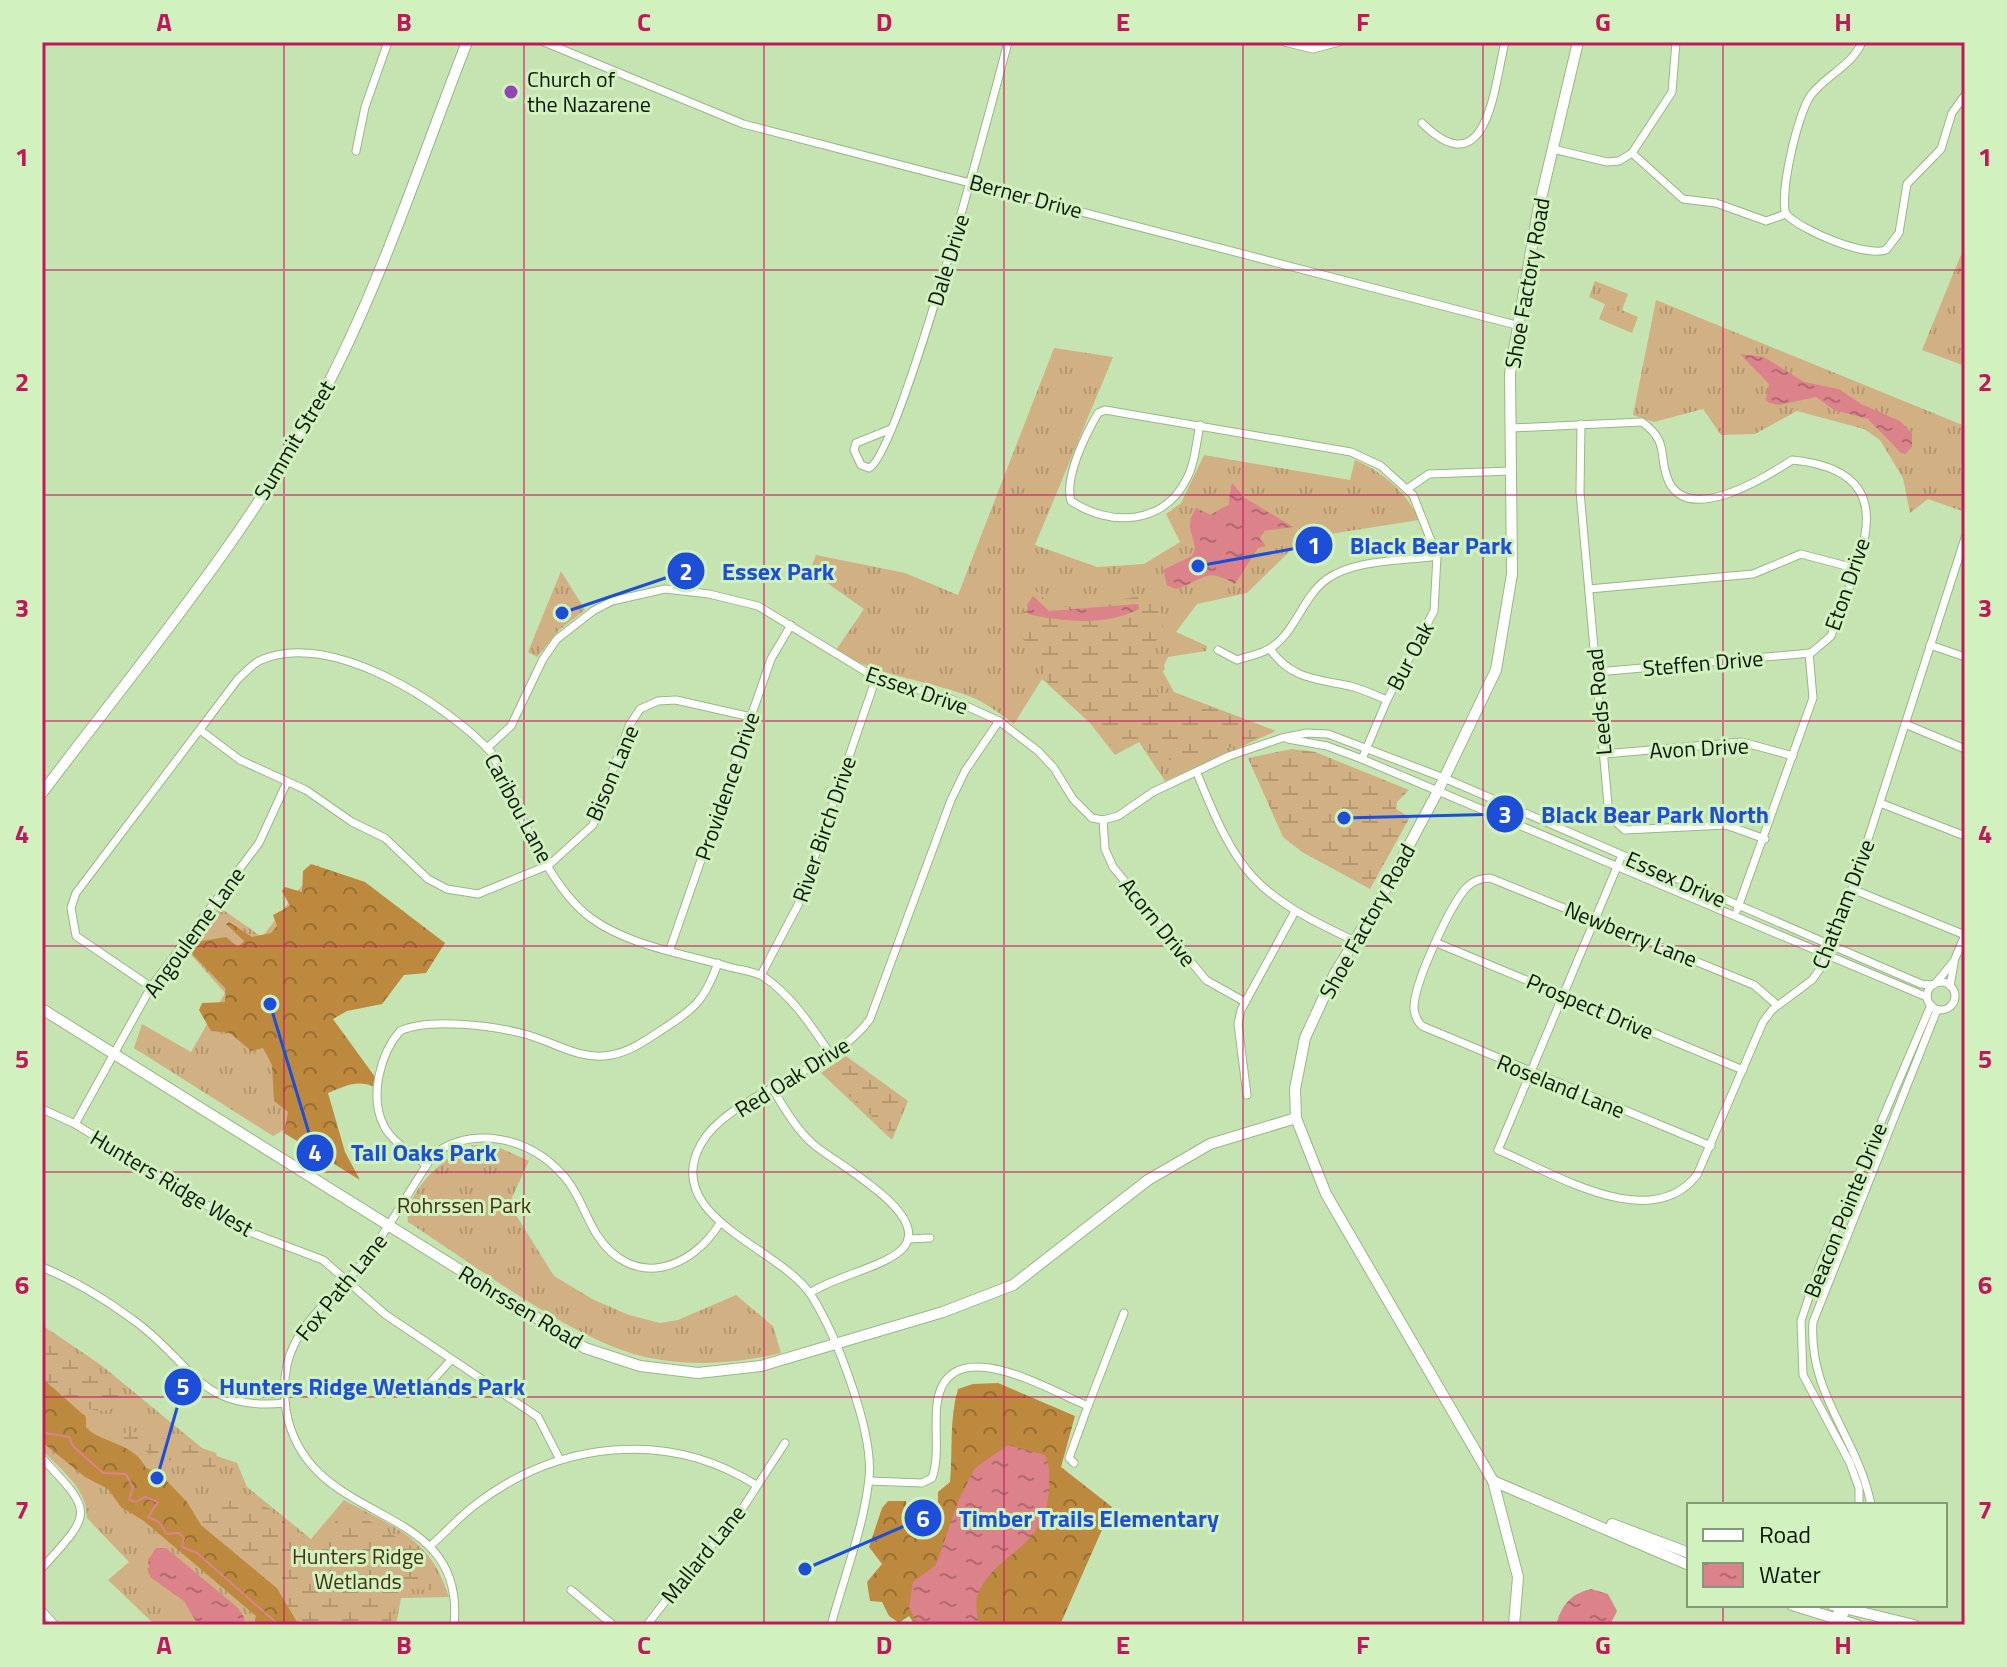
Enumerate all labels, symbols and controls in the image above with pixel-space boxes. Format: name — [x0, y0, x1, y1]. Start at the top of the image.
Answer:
text: A — [156, 2, 172, 41]
text: B — [396, 2, 412, 41]
text: C — [637, 2, 651, 41]
text: D — [876, 2, 892, 41]
text: E — [1116, 2, 1130, 41]
text: F — [1356, 2, 1370, 41]
text: G — [1595, 2, 1611, 41]
text: H — [1834, 2, 1852, 41]
place label: Church of the Nazarene — [527, 62, 651, 121]
marker: Church of the Nazarene — [502, 83, 520, 101]
text: 1 — [15, 137, 29, 176]
text: 1 — [1978, 137, 1992, 176]
street label: Berner Drive — [966, 165, 1086, 227]
street label: Shoe Factory Road — [1495, 195, 1559, 371]
street label: Dale Drive — [918, 210, 978, 310]
text: 2 — [15, 362, 29, 401]
text: 2 — [1978, 362, 1992, 401]
street label: Summit Street — [245, 373, 343, 506]
callout: Black Bear Park — [1294, 521, 1528, 569]
text: 1 — [1307, 527, 1321, 563]
text: Black Bear Park — [1350, 527, 1513, 563]
street label: Eton Drive — [1815, 533, 1879, 635]
callout: Essex Park — [666, 547, 850, 595]
text: 2 — [679, 553, 693, 589]
text: Essex Park — [722, 553, 835, 589]
text: 3 — [15, 588, 29, 627]
text: 3 — [1978, 588, 1992, 627]
street label: Bur Oak — [1378, 615, 1443, 697]
street label: Steffen Drive — [1641, 641, 1765, 685]
street label: Leeds Road — [1577, 647, 1621, 757]
street label: Essex Drive — [861, 657, 973, 723]
street label: Providence Drive — [686, 707, 768, 865]
street label: Bison Lane — [577, 720, 647, 826]
street label: Avon Drive — [1648, 728, 1750, 768]
street label: Caribou Lane — [476, 747, 562, 869]
street label: River Birch Drive — [783, 751, 865, 907]
callout: Black Bear Park North — [1485, 790, 1785, 838]
text: 3 — [1498, 796, 1512, 832]
text: Black Bear Park North — [1541, 796, 1769, 832]
text: 4 — [15, 814, 29, 853]
text: 4 — [1978, 814, 1992, 853]
street label: Chatham Drive — [1803, 834, 1883, 974]
street label: Shoe Factory Road — [1310, 837, 1424, 1005]
street label: Essex Drive — [1620, 842, 1732, 916]
street label: Angouleme Lane — [135, 859, 253, 1005]
street label: Acorn Drive — [1111, 870, 1205, 974]
street label: Newberry Lane — [1560, 892, 1702, 976]
street label: Prospect Drive — [1521, 964, 1659, 1048]
street label: Red Oak Drive — [728, 1028, 856, 1126]
text: 5 — [15, 1039, 29, 1078]
text: 5 — [1978, 1039, 1992, 1078]
street label: Roseland Lane — [1492, 1045, 1630, 1127]
street label: Beacon Pointe Drive — [1794, 1117, 1896, 1303]
street label: Hunters Ridge West — [84, 1121, 260, 1245]
callout: Tall Oaks Park — [295, 1129, 513, 1177]
text: 4 — [308, 1134, 322, 1170]
text: Tall Oaks Park — [351, 1134, 498, 1170]
park label: Rohrssen Park — [397, 1188, 532, 1222]
street label: Fox Path Lane — [287, 1226, 395, 1348]
street label: Rohrssen Road — [452, 1256, 590, 1358]
text: 6 — [15, 1265, 29, 1304]
text: 6 — [1978, 1265, 1992, 1304]
callout: Hunters Ridge Wetlands Park — [163, 1363, 541, 1411]
text: 5 — [176, 1368, 190, 1404]
text: Hunters Ridge Wetlands Park — [219, 1368, 526, 1404]
text: 7 — [15, 1490, 29, 1529]
text: 7 — [1978, 1490, 1992, 1529]
callout: Timber Trails Elementary — [903, 1494, 1235, 1542]
street label: Mallard Lane — [652, 1497, 754, 1611]
text: 6 — [916, 1500, 930, 1536]
text: Timber Trails Elementary — [959, 1500, 1219, 1536]
legend — [1687, 1503, 1947, 1607]
text: Road — [1759, 1516, 1811, 1552]
park label: Hunters Ridge Wetlands — [292, 1539, 424, 1598]
text: Water — [1759, 1556, 1821, 1592]
text: A — [156, 1625, 172, 1664]
text: B — [396, 1625, 412, 1664]
text: C — [637, 1625, 651, 1664]
text: D — [876, 1625, 892, 1664]
text: E — [1116, 1625, 1130, 1664]
text: F — [1356, 1625, 1370, 1664]
text: G — [1595, 1625, 1611, 1664]
text: H — [1834, 1625, 1852, 1664]

